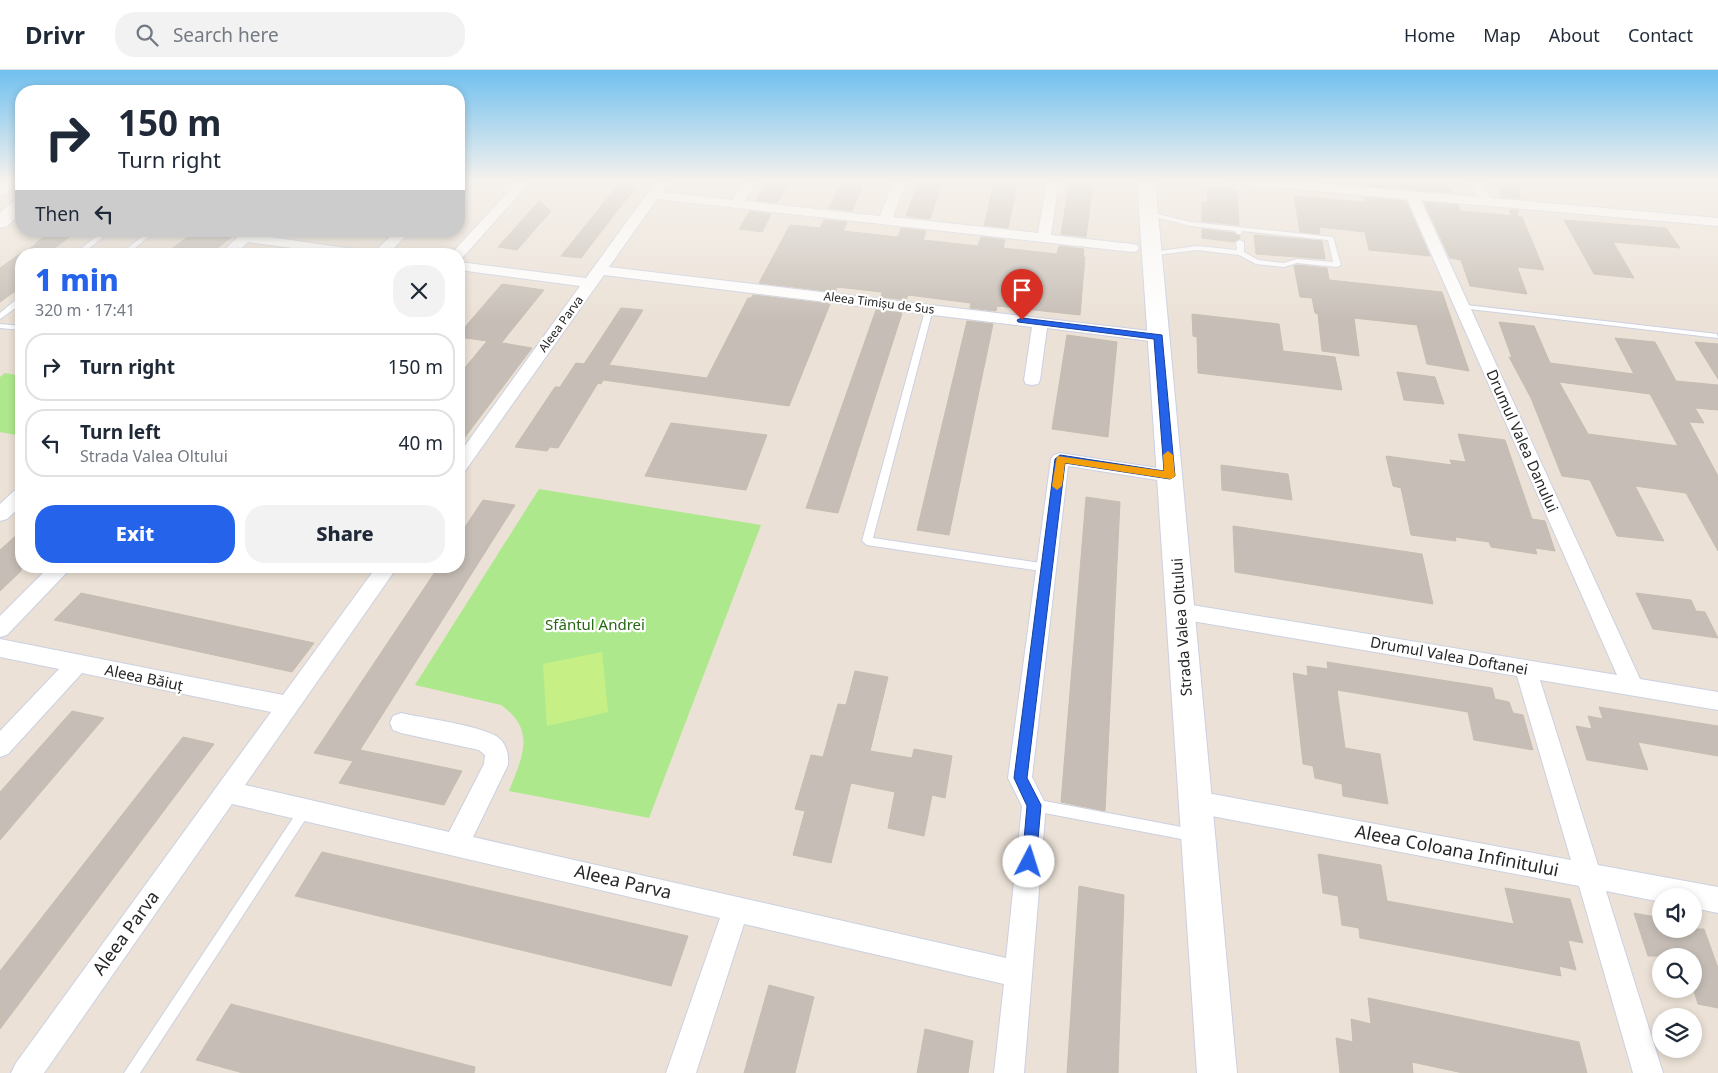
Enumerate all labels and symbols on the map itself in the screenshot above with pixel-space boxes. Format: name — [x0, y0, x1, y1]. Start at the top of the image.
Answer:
pin — [1001, 269, 1043, 320]
street label: Aleea Timișu de Sus — [823, 287, 936, 318]
street label: Aleea Parva — [534, 292, 587, 355]
street label: Drumul Valea Danului — [1482, 366, 1563, 515]
street label: Strada Valea Oltului — [1166, 557, 1196, 697]
park label: Sfântul Andrei — [545, 614, 645, 634]
street label: Drumul Valea Doftanei — [1369, 631, 1530, 679]
street label: Aleea Băiuț — [103, 659, 186, 695]
street label: Aleea Coloana Infinitului — [1353, 818, 1561, 882]
position arrow — [1002, 835, 1054, 887]
street label: Aleea Parva — [572, 858, 674, 904]
street label: Aleea Parva — [86, 885, 164, 979]

